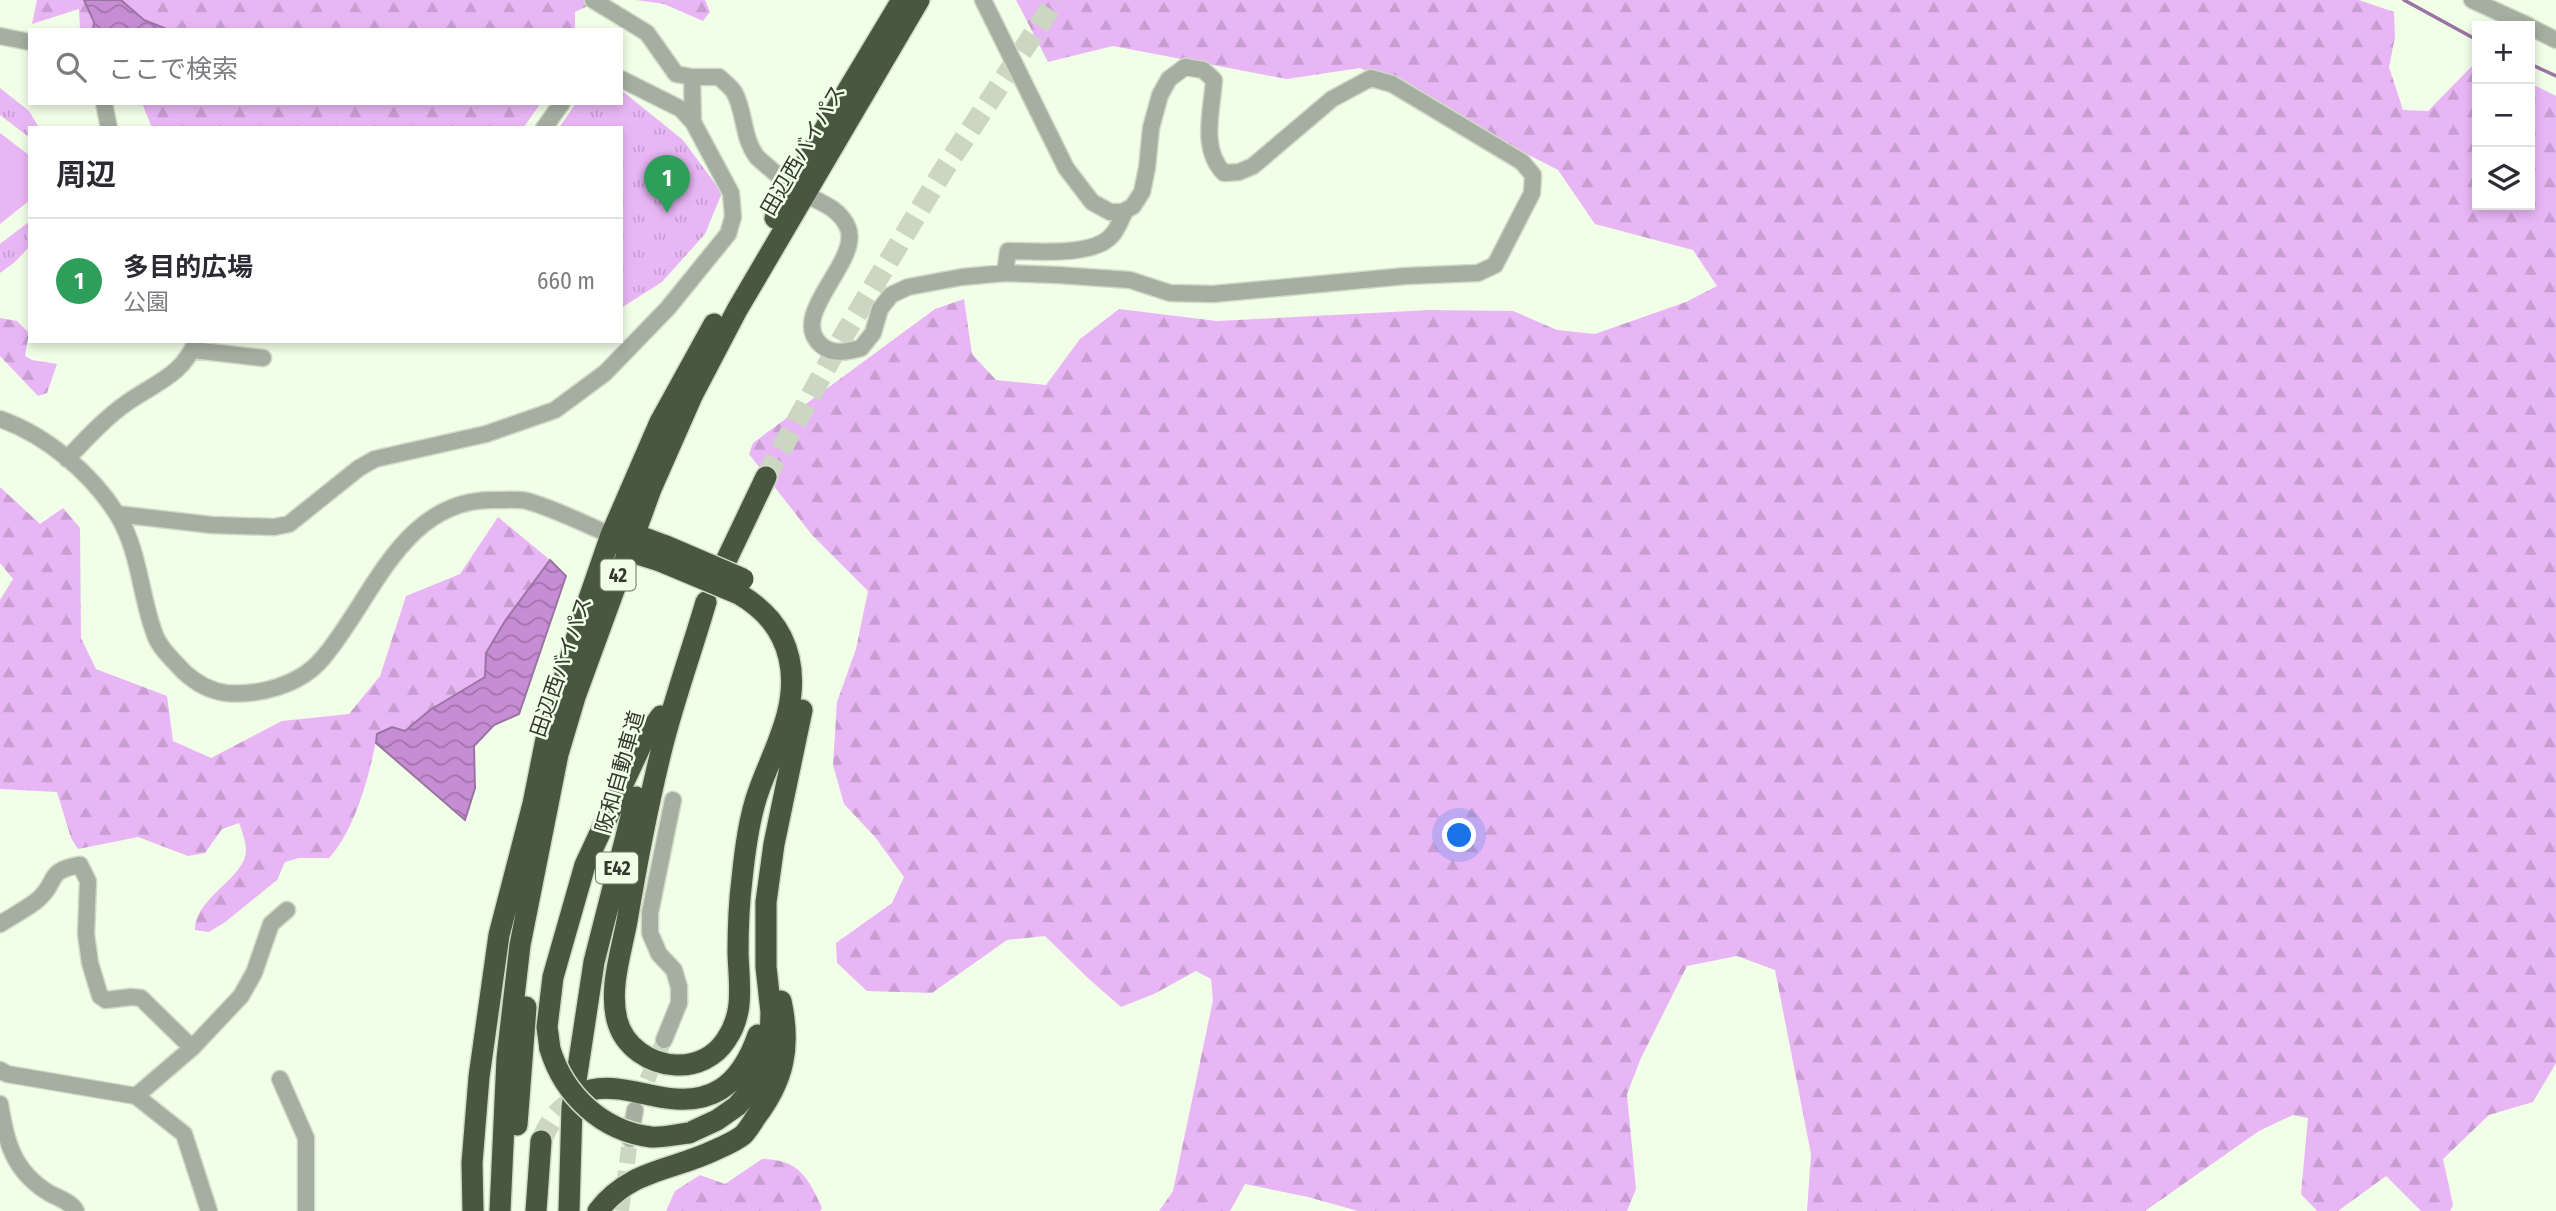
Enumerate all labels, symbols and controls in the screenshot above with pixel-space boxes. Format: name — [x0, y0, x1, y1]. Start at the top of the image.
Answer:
map controls — [2472, 21, 2535, 210]
button: + — [2472, 21, 2535, 84]
search box — [28, 28, 623, 105]
icon: search — [52, 48, 90, 86]
text: ここで検索 — [108, 54, 238, 85]
street label: 田辺西バイパス — [755, 80, 851, 220]
button: − — [2472, 84, 2535, 147]
button: layers — [2472, 147, 2535, 210]
pin: 1 — [644, 155, 690, 213]
text: 周辺 — [56, 157, 116, 193]
text: 多目的広場 — [123, 252, 253, 283]
text: 1 — [74, 267, 84, 295]
text: 660 m — [537, 267, 595, 295]
text: 公園 — [123, 288, 169, 316]
road number: 42 — [600, 560, 636, 590]
street label: 田辺西バイパス — [525, 593, 597, 741]
street label: 阪和自動車道 — [590, 708, 650, 836]
your location — [1442, 818, 1476, 852]
road number: E42 — [596, 852, 638, 884]

